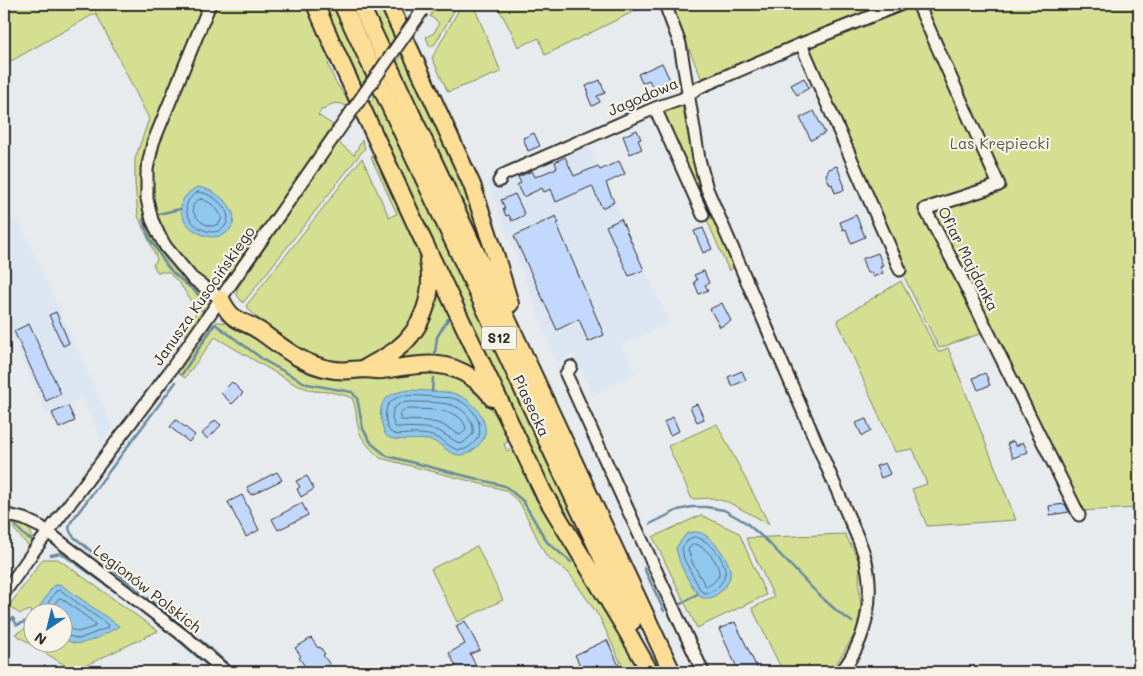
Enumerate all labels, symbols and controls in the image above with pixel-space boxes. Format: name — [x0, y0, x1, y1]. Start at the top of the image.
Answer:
street label: Jagodowa — [604, 72, 681, 120]
park label: Las Krępiecki — [950, 133, 1050, 153]
street label: Ofiar Majdanka — [934, 203, 1004, 314]
street label: Janusza Kusocińskiego — [147, 222, 259, 369]
road number: S12 — [482, 326, 516, 349]
street label: Piasecka — [509, 372, 555, 440]
street label: Legionów Polskich — [89, 540, 206, 637]
north arrow — [22, 604, 72, 654]
text: N — [30, 628, 50, 650]

